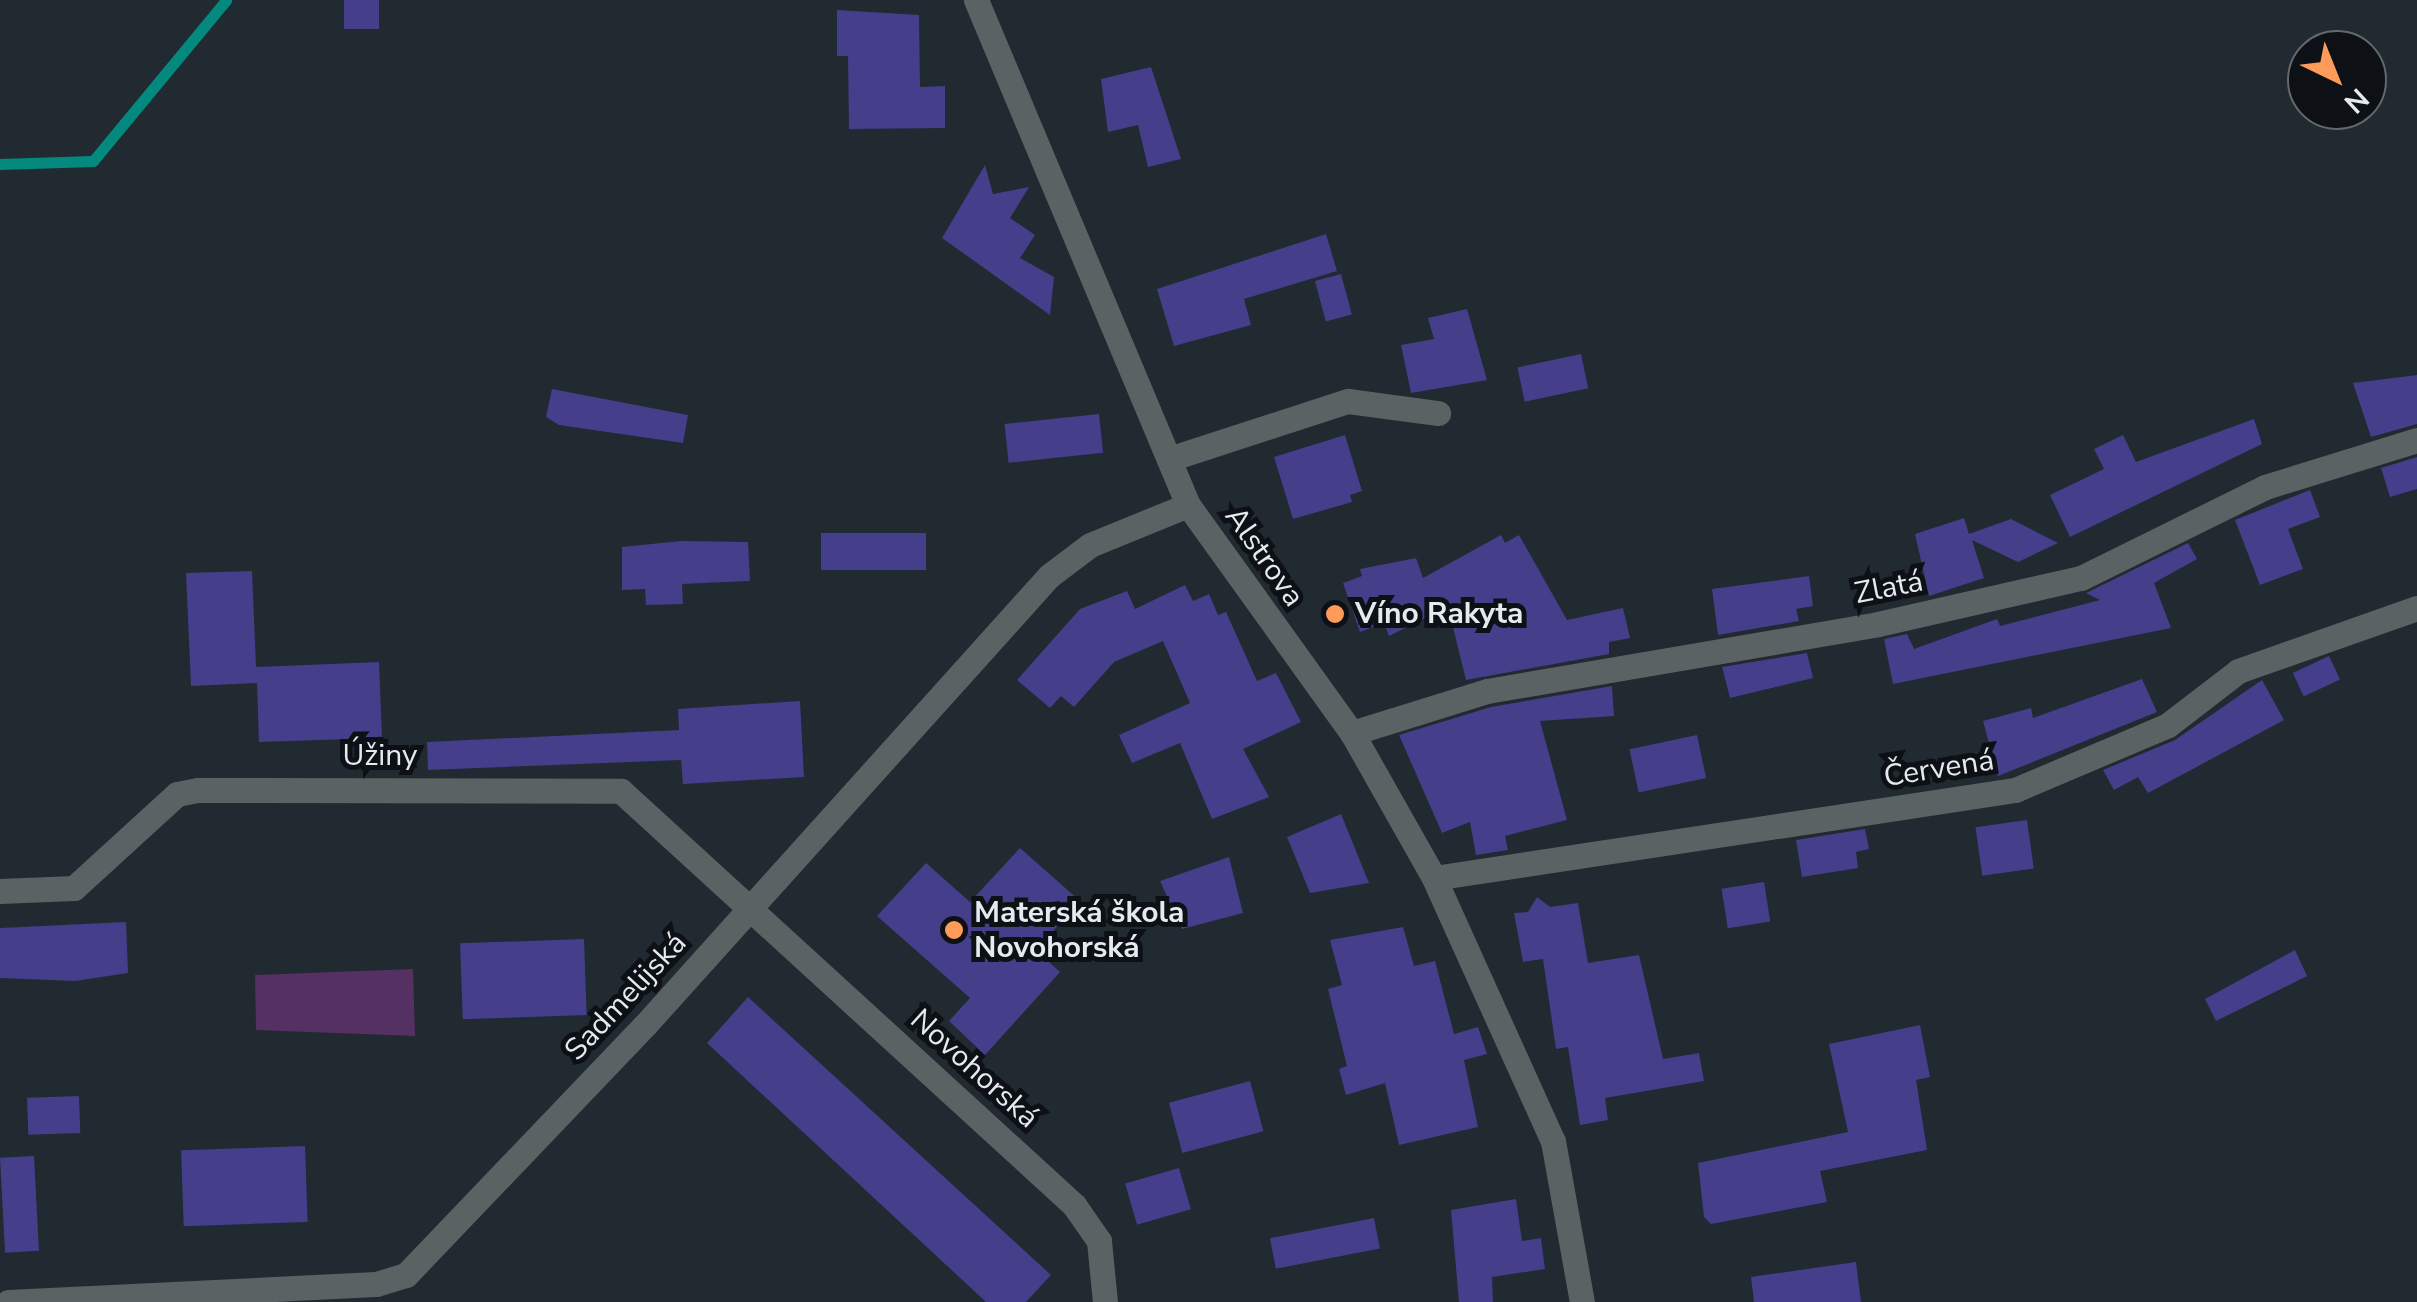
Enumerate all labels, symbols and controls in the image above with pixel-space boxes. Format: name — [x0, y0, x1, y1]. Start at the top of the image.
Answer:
north arrow — [2287, 30, 2387, 130]
text: N — [2335, 79, 2377, 122]
street label: Alstrova — [1217, 500, 1311, 614]
street label: Zlatá — [1852, 564, 1926, 612]
place label: Víno Rakyta — [1355, 596, 1524, 632]
marker: Víno Rakyta — [1324, 603, 1346, 625]
street label: Úžiny — [343, 738, 417, 774]
street label: Červená — [1881, 743, 1997, 795]
place label: Materská škola Novohorská — [974, 895, 1184, 966]
marker: Materská škola Novohorská — [943, 919, 965, 941]
street label: Sadmelijská — [558, 926, 694, 1068]
street label: Novohorská — [902, 1002, 1046, 1136]

